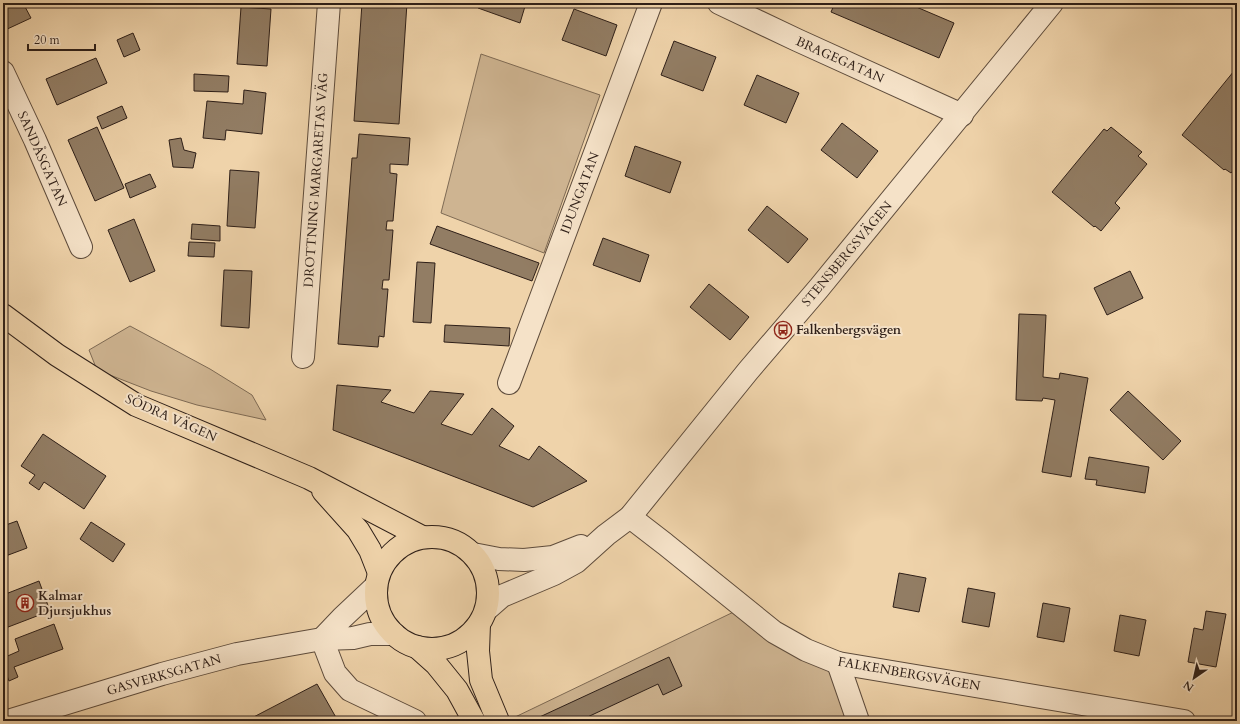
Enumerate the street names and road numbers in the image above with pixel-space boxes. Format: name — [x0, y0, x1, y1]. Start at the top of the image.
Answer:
street label: BRAGEGATAN — [793, 32, 887, 88]
street label: DROTTNING MARGARETAS VÄG — [300, 72, 332, 288]
street label: SANDÅSGATAN — [13, 108, 71, 210]
street label: IDUNGATAN — [556, 150, 604, 236]
street label: STENSBERGSVÄGEN — [798, 197, 896, 311]
street label: SÖDRA VÄGEN — [122, 390, 220, 446]
street label: GASVERKSGATAN — [105, 650, 223, 700]
street label: FALKENBERGSVÄGEN — [836, 653, 982, 695]

